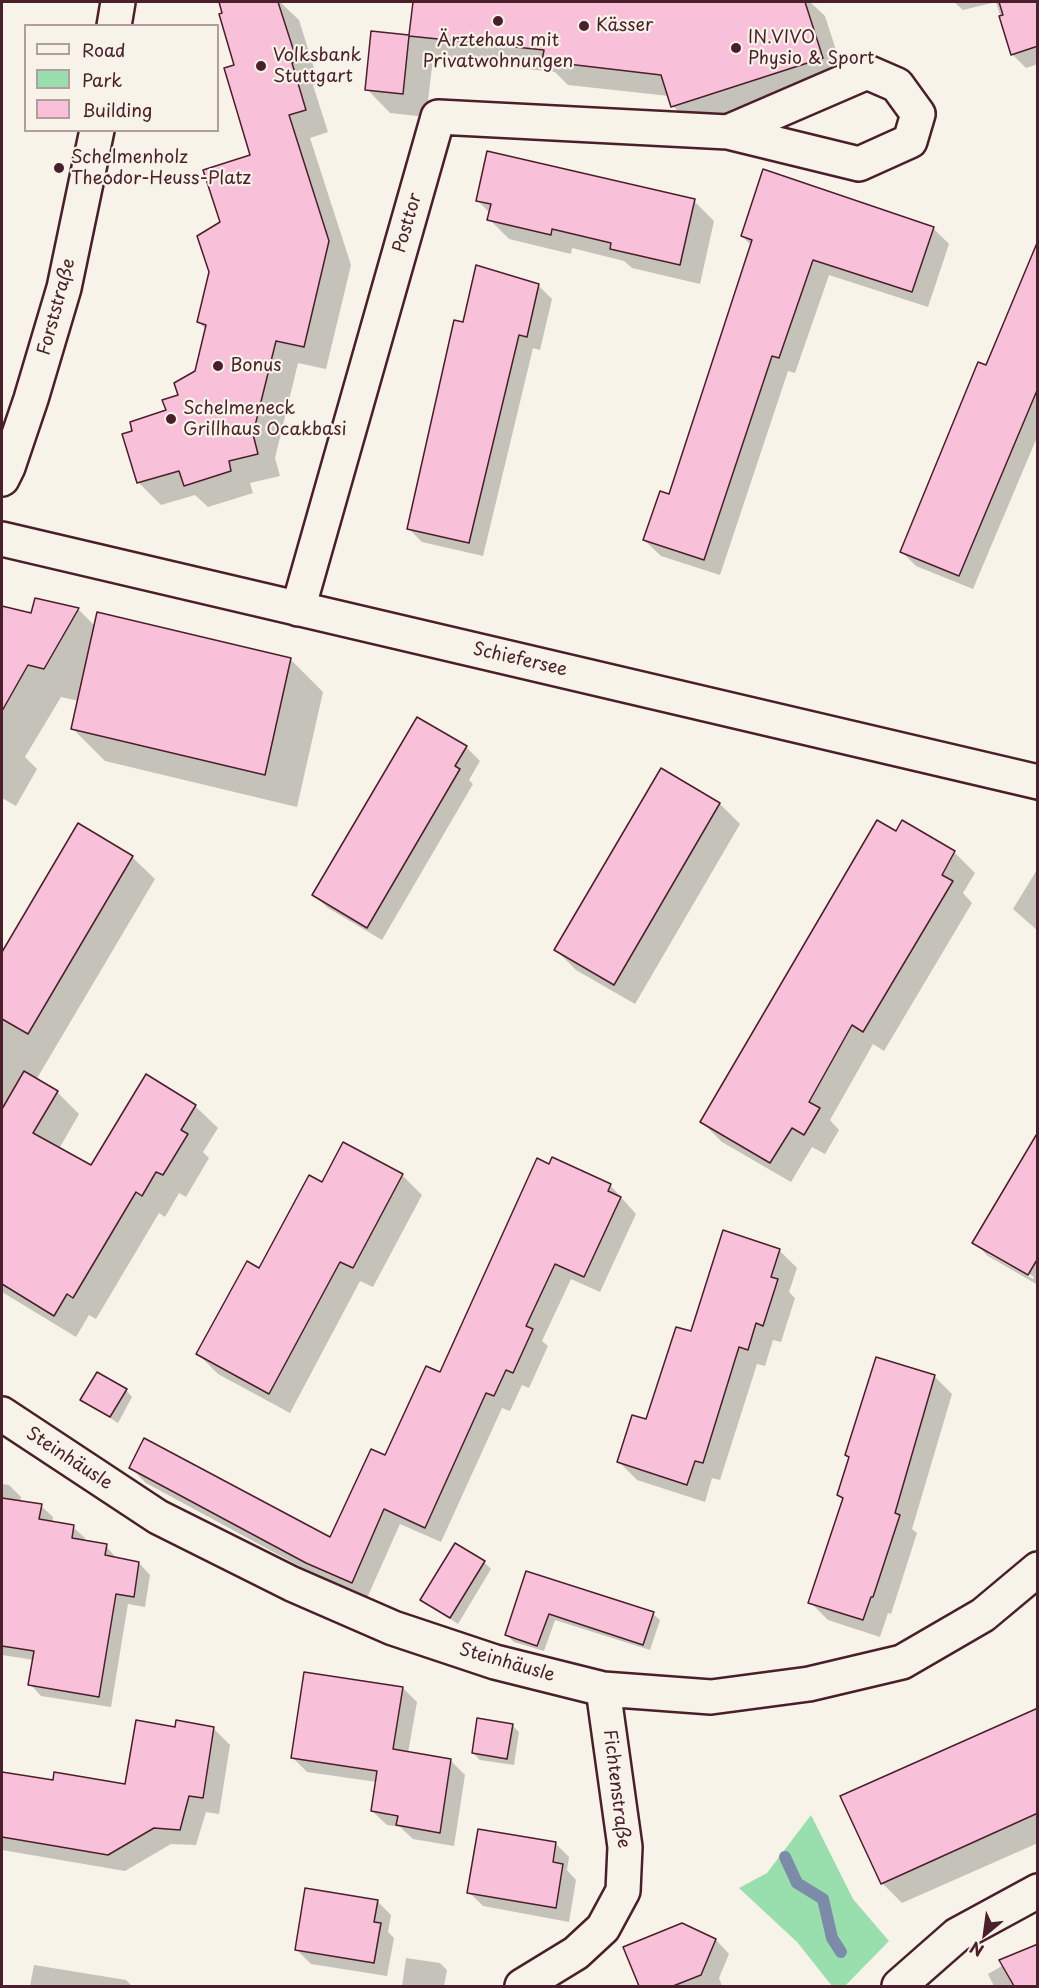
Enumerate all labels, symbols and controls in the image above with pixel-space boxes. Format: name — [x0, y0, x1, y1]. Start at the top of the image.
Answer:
marker: Ärztehaus mit Privatwohnungen — [491, 14, 505, 28]
place label: Kässer — [596, 15, 653, 37]
marker: Kässer — [577, 19, 591, 33]
legend — [24, 24, 219, 132]
place label: IN.VIVO Physio & Sport — [748, 27, 874, 70]
place label: Ärztehaus mit Privatwohnungen — [423, 30, 573, 72]
text: Road — [82, 36, 126, 63]
marker: IN.VIVO Physio & Sport — [729, 41, 743, 55]
place label: Volksbank Stuttgart — [273, 45, 361, 88]
marker: Volksbank Stuttgart — [254, 59, 268, 73]
text: Park — [82, 66, 122, 93]
text: Building — [82, 96, 152, 123]
place label: Schelmenholz Theodor-Heuss-Platz — [71, 147, 251, 190]
marker: Schelmenholz Theodor-Heuss-Platz — [52, 161, 66, 175]
street label: Posttor — [389, 191, 427, 255]
street label: Forststraße — [34, 256, 80, 358]
place label: Bonus — [230, 355, 281, 377]
marker: Bonus — [211, 359, 225, 373]
place label: Schelmeneck Grillhaus Ocakbasi — [183, 398, 347, 440]
marker: Schelmeneck Grillhaus Ocakbasi — [164, 412, 178, 426]
street label: Schiefersee — [471, 639, 569, 681]
street label: Steinhäusle — [22, 1423, 116, 1495]
street label: Steinhäusle — [457, 1639, 557, 1687]
street label: Fichtenstraße — [598, 1728, 634, 1850]
north arrow — [955, 1904, 1015, 1964]
text: N — [965, 1936, 988, 1963]

